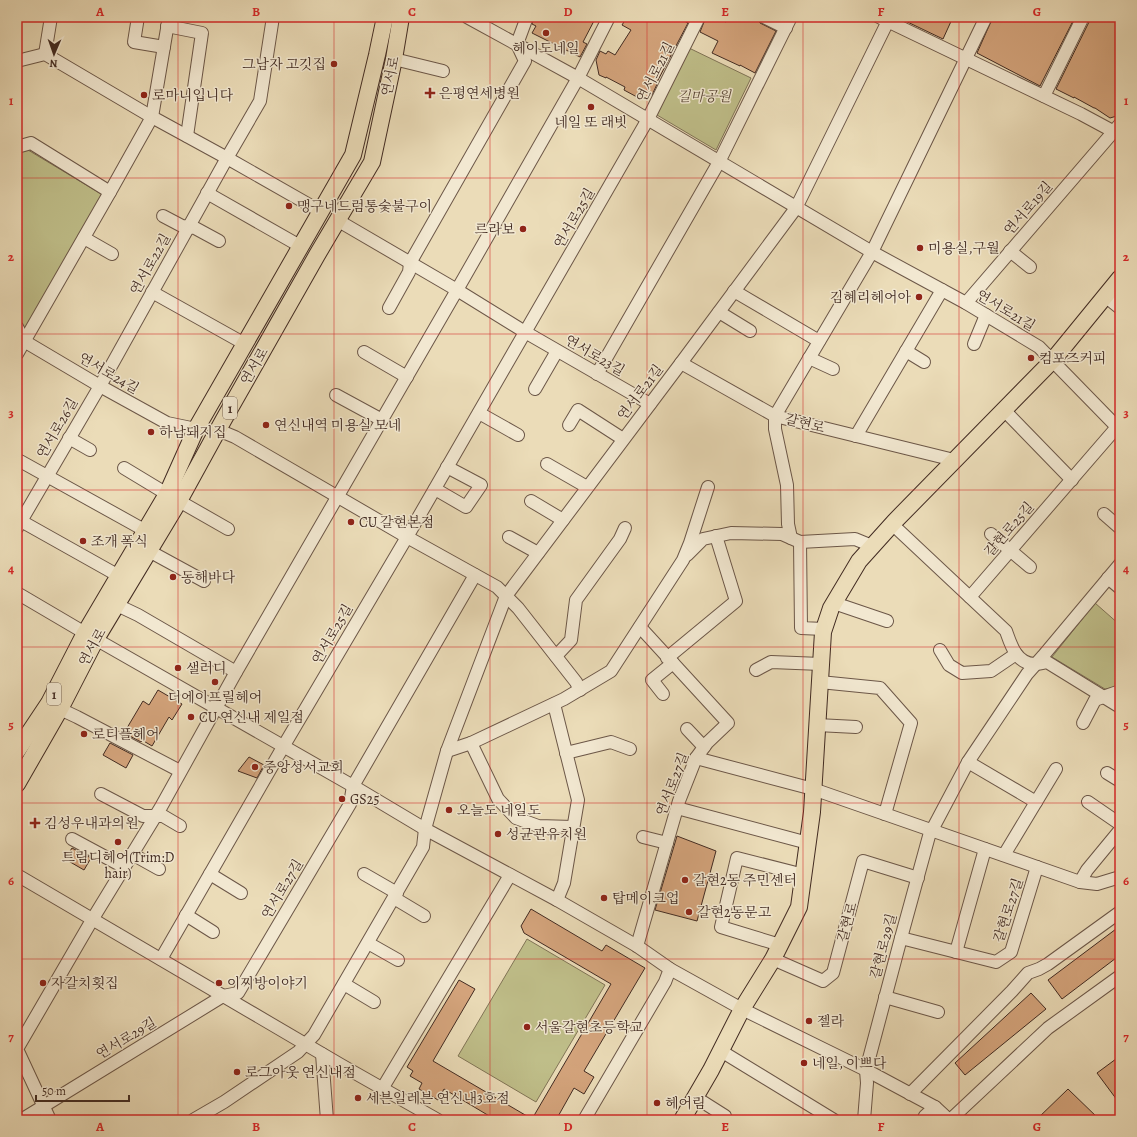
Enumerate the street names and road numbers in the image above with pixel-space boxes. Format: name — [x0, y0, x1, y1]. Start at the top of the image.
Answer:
street label: 연서로21길 — [632, 39, 679, 106]
street label: 연서로 — [377, 54, 404, 98]
street label: 연서로19길 — [1000, 177, 1057, 239]
street label: 연서로25길 — [550, 185, 599, 252]
street label: 연서로22길 — [126, 230, 175, 298]
street label: 연서로21길 — [973, 285, 1039, 335]
street label: 연서로23길 — [561, 331, 628, 380]
street label: 연서로 — [236, 344, 273, 389]
street label: 연서로24길 — [75, 348, 143, 398]
street label: 연서로21길 — [613, 360, 668, 424]
street label: 연서로26길 — [32, 394, 82, 462]
road number: 1 — [223, 397, 237, 419]
street label: 갈현로 — [783, 409, 827, 438]
street label: 갈현로25길 — [980, 498, 1038, 561]
street label: 연서로25길 — [308, 601, 357, 668]
street label: 연서로 — [74, 624, 111, 670]
road number: 1 — [47, 683, 61, 705]
street label: 연서로27길 — [652, 750, 693, 819]
street label: 연서로27길 — [257, 856, 308, 923]
street label: 갈현로27길 — [989, 876, 1028, 945]
street label: 갈현로 — [833, 900, 862, 944]
street label: 갈현로29길 — [866, 911, 901, 981]
street label: 연서로29길 — [93, 1013, 160, 1064]

